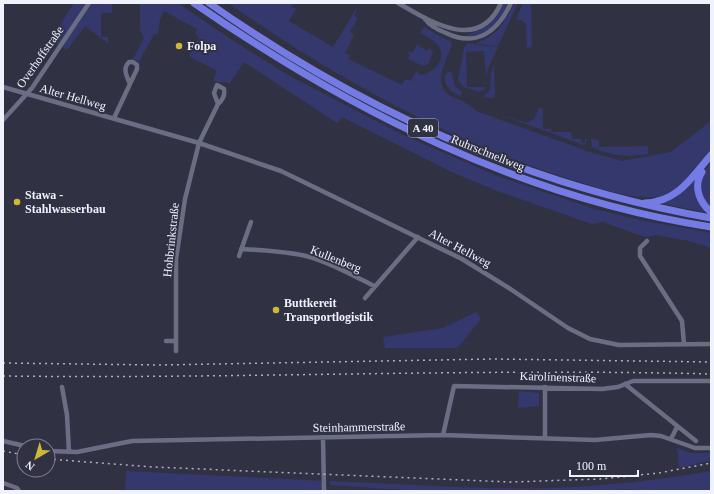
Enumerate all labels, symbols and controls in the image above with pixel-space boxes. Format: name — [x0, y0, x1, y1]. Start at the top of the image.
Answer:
street label: Overhoffstraße — [13, 23, 67, 91]
place label: Folpa — [187, 39, 216, 53]
marker: Folpa — [174, 41, 184, 51]
street label: Alter Hellweg — [38, 81, 108, 113]
road number: A 40 — [408, 119, 438, 137]
street label: Ruhrschnellweg — [449, 132, 527, 174]
place label: Stawa - Stahlwasserbau — [25, 188, 106, 216]
marker: Stawa - Stahlwasserbau — [12, 197, 22, 207]
street label: Hohbrinkstraße — [160, 202, 182, 278]
street label: Alter Hellweg — [427, 226, 493, 270]
street label: Kullenberg — [308, 242, 364, 276]
place label: Buttkereit Transportlogistik — [284, 296, 373, 324]
marker: Buttkereit Transportlogistik — [271, 305, 281, 315]
street label: Karolinenstraße — [519, 369, 597, 385]
street label: Steinhammerstraße — [313, 419, 405, 435]
north arrow — [16, 438, 56, 478]
scale bar — [570, 452, 638, 478]
text: N — [23, 459, 37, 473]
text: 100 m — [576, 459, 607, 473]

